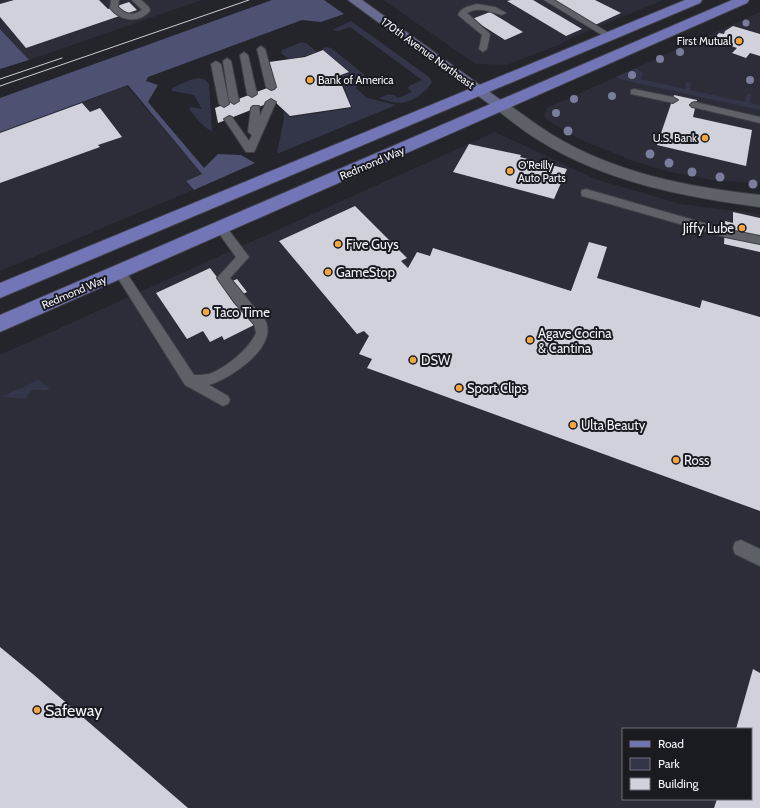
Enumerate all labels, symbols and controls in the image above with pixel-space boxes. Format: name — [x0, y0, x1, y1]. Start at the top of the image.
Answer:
street label: 170th Avenue Northeast — [379, 14, 478, 92]
place label: First Mutual — [677, 34, 731, 48]
marker: First Mutual — [734, 36, 744, 46]
place label: Bank of America — [318, 73, 394, 87]
marker: Bank of America — [305, 75, 315, 85]
place label: U.S. Bank — [653, 131, 697, 145]
marker: U.S. Bank — [700, 133, 710, 143]
street label: Redmond Way — [337, 143, 407, 183]
place label: O'Reilly Auto Parts — [518, 158, 566, 185]
marker: O'Reilly Auto Parts — [505, 166, 515, 176]
place label: Jiffy Lube — [682, 220, 734, 236]
marker: Jiffy Lube — [737, 223, 747, 233]
place label: Five Guys — [346, 236, 399, 252]
marker: Five Guys — [333, 239, 343, 249]
place label: GameStop — [336, 264, 395, 280]
marker: GameStop — [323, 267, 333, 277]
street label: Redmond Way — [39, 272, 109, 312]
place label: Taco Time — [214, 304, 270, 320]
marker: Taco Time — [201, 307, 211, 317]
place label: Agave Cocina & Cantina — [538, 325, 612, 356]
marker: Agave Cocina & Cantina — [525, 335, 535, 345]
place label: DSW — [421, 352, 451, 368]
marker: DSW — [408, 355, 418, 365]
place label: Sport Clips — [467, 380, 527, 396]
marker: Sport Clips — [454, 383, 464, 393]
place label: Ulta Beauty — [581, 417, 646, 433]
marker: Ulta Beauty — [568, 420, 578, 430]
place label: Ross — [684, 452, 710, 468]
marker: Ross — [671, 455, 681, 465]
place label: Safeway — [45, 701, 102, 720]
marker: Safeway — [32, 705, 42, 715]
legend — [622, 728, 752, 800]
text: Road — [658, 736, 684, 751]
text: Park — [658, 756, 680, 771]
text: Building — [658, 776, 700, 791]

